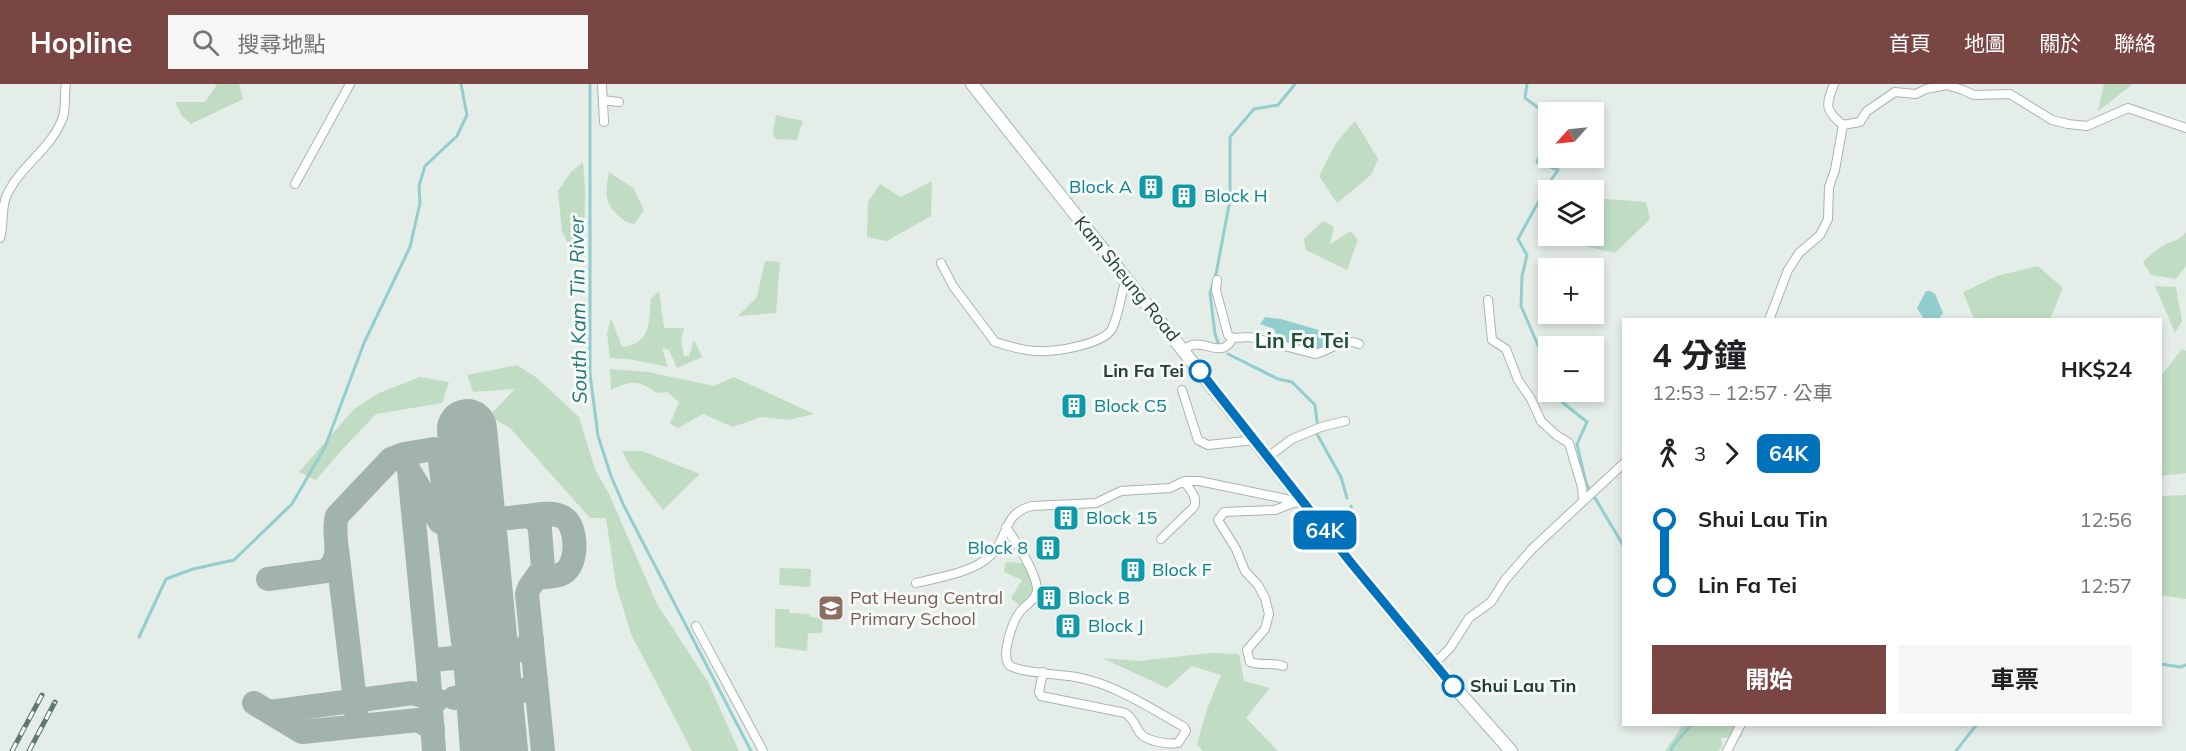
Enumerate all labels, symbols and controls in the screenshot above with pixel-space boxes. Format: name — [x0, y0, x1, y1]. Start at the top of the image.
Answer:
search box — [168, 15, 588, 69]
text: Hopline — [30, 25, 132, 60]
icon: search — [189, 26, 222, 59]
text: 搜尋地點 — [237, 30, 325, 58]
text: 首頁 — [1889, 30, 1931, 56]
text: 地圖 — [1964, 30, 2006, 56]
text: 關於 — [2039, 30, 2081, 56]
text: 聯絡 — [2114, 30, 2156, 56]
north arrow — [1538, 102, 1604, 168]
map controls — [1538, 102, 1604, 402]
building icon: Block A — [1136, 172, 1166, 202]
place label: Block A — [1069, 175, 1132, 198]
button: layers — [1538, 180, 1604, 246]
building icon: Block H — [1169, 181, 1199, 211]
place label: Block H — [1204, 184, 1267, 207]
street label: Kam Sheung Road — [1070, 211, 1185, 346]
water label: South Kam Tin River — [563, 215, 592, 404]
button: + — [1538, 258, 1604, 324]
district label: Lin Fa Tei — [1255, 327, 1349, 353]
text: 4 分鐘 — [1652, 334, 1747, 375]
button: − — [1538, 336, 1604, 402]
text: HK$24 — [2061, 355, 2132, 383]
place label: Lin Fa Tei — [1103, 359, 1184, 382]
marker: Lin Fa Tei — [1189, 360, 1211, 382]
text: 12:53 – 12:57 · 公車 — [1652, 380, 1833, 405]
building icon: Block C5 — [1059, 391, 1089, 421]
place label: Block C5 — [1094, 394, 1167, 417]
icon: walk — [1652, 437, 1685, 470]
icon: forward — [1715, 437, 1748, 470]
text: 64K — [1769, 440, 1808, 466]
text: 3 — [1694, 441, 1706, 466]
building icon: Block 15 — [1051, 503, 1081, 533]
text: Shui Lau Tin — [1698, 505, 1828, 533]
place label: Block 15 — [1086, 506, 1157, 529]
text: 12:56 — [2079, 507, 2132, 532]
line badge: 64K — [1290, 510, 1360, 550]
text: 64K — [1305, 517, 1345, 543]
building icon: Block 8 — [1033, 533, 1063, 563]
place label: Block 8 — [968, 536, 1028, 559]
building icon: Block F — [1118, 555, 1148, 585]
place label: Block F — [1152, 558, 1212, 581]
text: Lin Fa Tei — [1698, 571, 1797, 599]
text: 12:57 — [2079, 573, 2132, 598]
building icon: Block B — [1034, 583, 1064, 613]
place label: Pat Heung Central Primary School — [850, 586, 1003, 630]
place label: Block B — [1068, 586, 1130, 609]
school or university icon: Pat Heung Central Primary School — [816, 593, 846, 623]
building icon: Block J — [1053, 611, 1083, 641]
place label: Block J — [1088, 614, 1144, 637]
button: 開始 — [1652, 645, 1886, 714]
button: 車票 — [1898, 645, 2132, 714]
place label: Shui Lau Tin — [1470, 674, 1576, 697]
marker: Shui Lau Tin — [1442, 675, 1464, 697]

